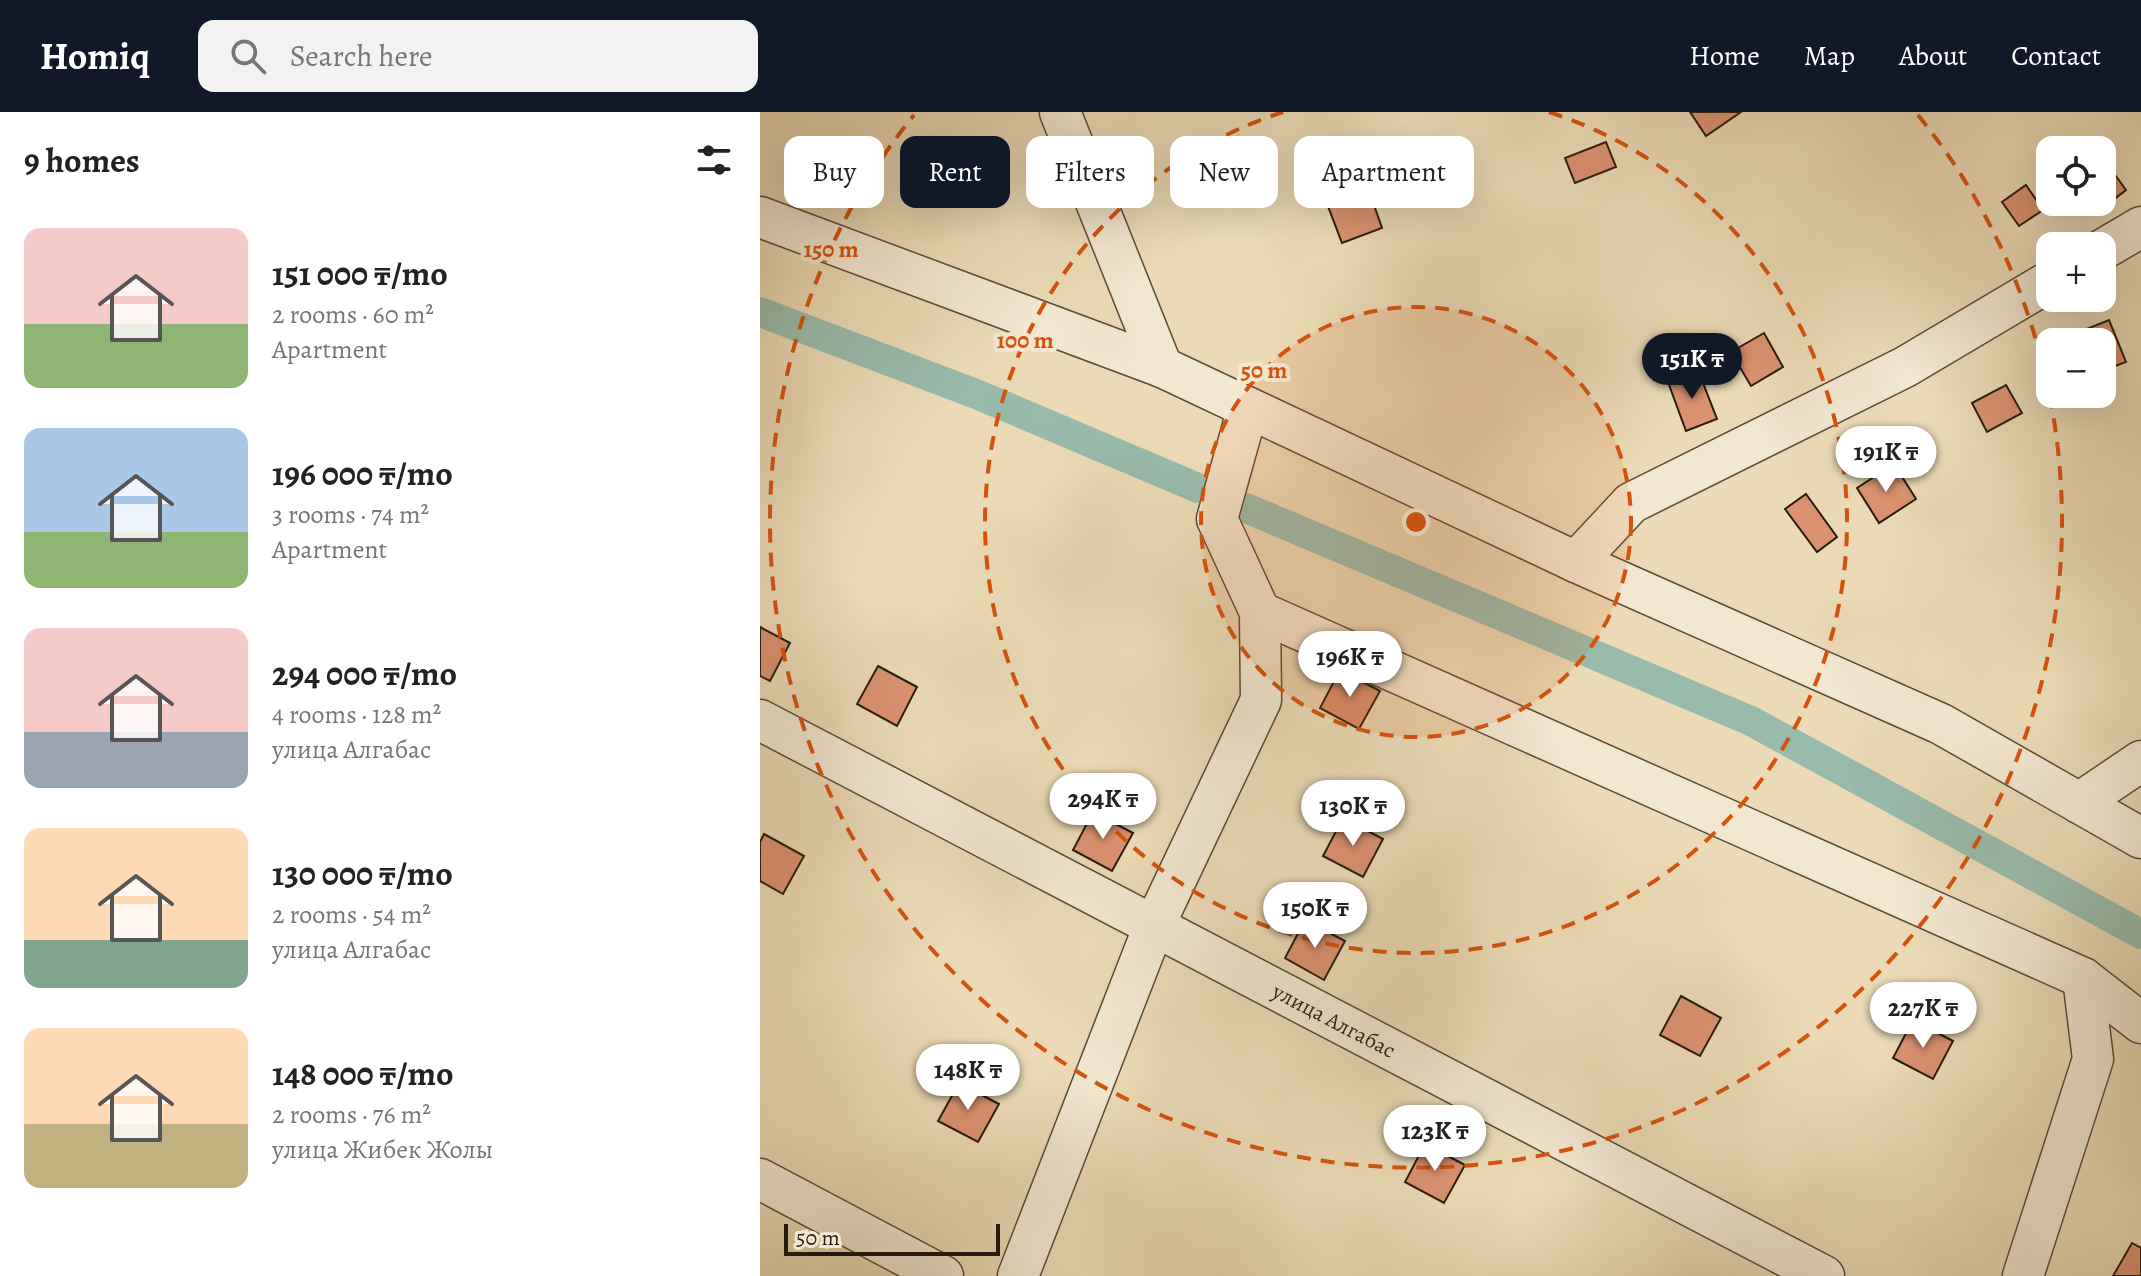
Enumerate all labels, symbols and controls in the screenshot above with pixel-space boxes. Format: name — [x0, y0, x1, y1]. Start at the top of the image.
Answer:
search box — [198, 20, 758, 92]
text: Homiq — [40, 30, 150, 82]
icon: search — [226, 34, 270, 78]
text: Search here — [290, 36, 433, 76]
text: Home — [1689, 37, 1760, 75]
text: Map — [1804, 37, 1855, 75]
text: About — [1899, 37, 1967, 75]
text: Contact — [2011, 37, 2101, 75]
chip: Buy — [784, 136, 884, 208]
chip: Rent — [900, 136, 1010, 208]
chip: Filters — [1026, 136, 1154, 208]
chip: New — [1170, 136, 1278, 208]
chip: Apartment — [1294, 136, 1474, 208]
map controls — [2036, 136, 2116, 408]
button: locate — [2036, 136, 2116, 216]
text: 9 homes — [24, 137, 140, 184]
icon: filters — [692, 138, 736, 182]
button: + — [2036, 232, 2116, 312]
text: 150 m — [803, 233, 859, 265]
text: 151 000 ₸/mo — [272, 250, 448, 297]
icon: home — [88, 260, 184, 356]
text: 2 rooms · 60 m² — [272, 297, 434, 332]
text: 100 m — [996, 324, 1054, 356]
button: − — [2036, 328, 2116, 408]
text: Apartment — [272, 332, 387, 367]
pin: 151K ₸ — [1627, 333, 1757, 401]
text: 151K ₸ — [1660, 341, 1724, 376]
text: 50 m — [1241, 354, 1287, 386]
pin: 191K ₸ — [1821, 426, 1951, 494]
text: 191K ₸ — [1854, 434, 1918, 469]
text: 196 000 ₸/mo — [272, 450, 453, 497]
icon: home — [88, 460, 184, 556]
text: 3 rooms · 74 m² — [272, 497, 429, 532]
centre of rings — [1402, 508, 1430, 536]
text: Apartment — [272, 532, 387, 567]
pin: 196K ₸ — [1285, 631, 1415, 699]
text: 196K ₸ — [1316, 639, 1384, 674]
text: 294 000 ₸/mo — [272, 650, 457, 697]
icon: home — [88, 660, 184, 756]
text: 4 rooms · 128 m² — [272, 697, 441, 732]
text: улица Алгабас — [272, 732, 431, 767]
pin: 294K ₸ — [1038, 773, 1168, 841]
pin: 130K ₸ — [1288, 780, 1418, 848]
text: 294K ₸ — [1067, 781, 1139, 816]
text: 130K ₸ — [1319, 788, 1387, 823]
text: 130 000 ₸/mo — [272, 850, 453, 897]
icon: home — [88, 860, 184, 956]
pin: 150K ₸ — [1250, 882, 1380, 950]
text: 150K ₸ — [1281, 890, 1349, 925]
text: 2 rooms · 54 m² — [272, 897, 431, 932]
text: улица Алгабас — [272, 932, 431, 967]
street label: улица Алгабас — [1266, 976, 1401, 1066]
pin: 227K ₸ — [1858, 982, 1988, 1050]
text: 227K ₸ — [1888, 990, 1958, 1025]
pin: 148K ₸ — [903, 1044, 1033, 1112]
text: 148 000 ₸/mo — [272, 1050, 453, 1097]
text: 148K ₸ — [934, 1052, 1002, 1087]
icon: home — [88, 1060, 184, 1156]
text: 2 rooms · 76 m² — [272, 1097, 431, 1132]
pin: 123K ₸ — [1370, 1105, 1500, 1173]
text: 123K ₸ — [1401, 1113, 1469, 1148]
text: улица Жибек Жолы — [272, 1132, 493, 1167]
scale bar — [784, 1220, 1000, 1256]
text: 50 m — [796, 1223, 840, 1253]

